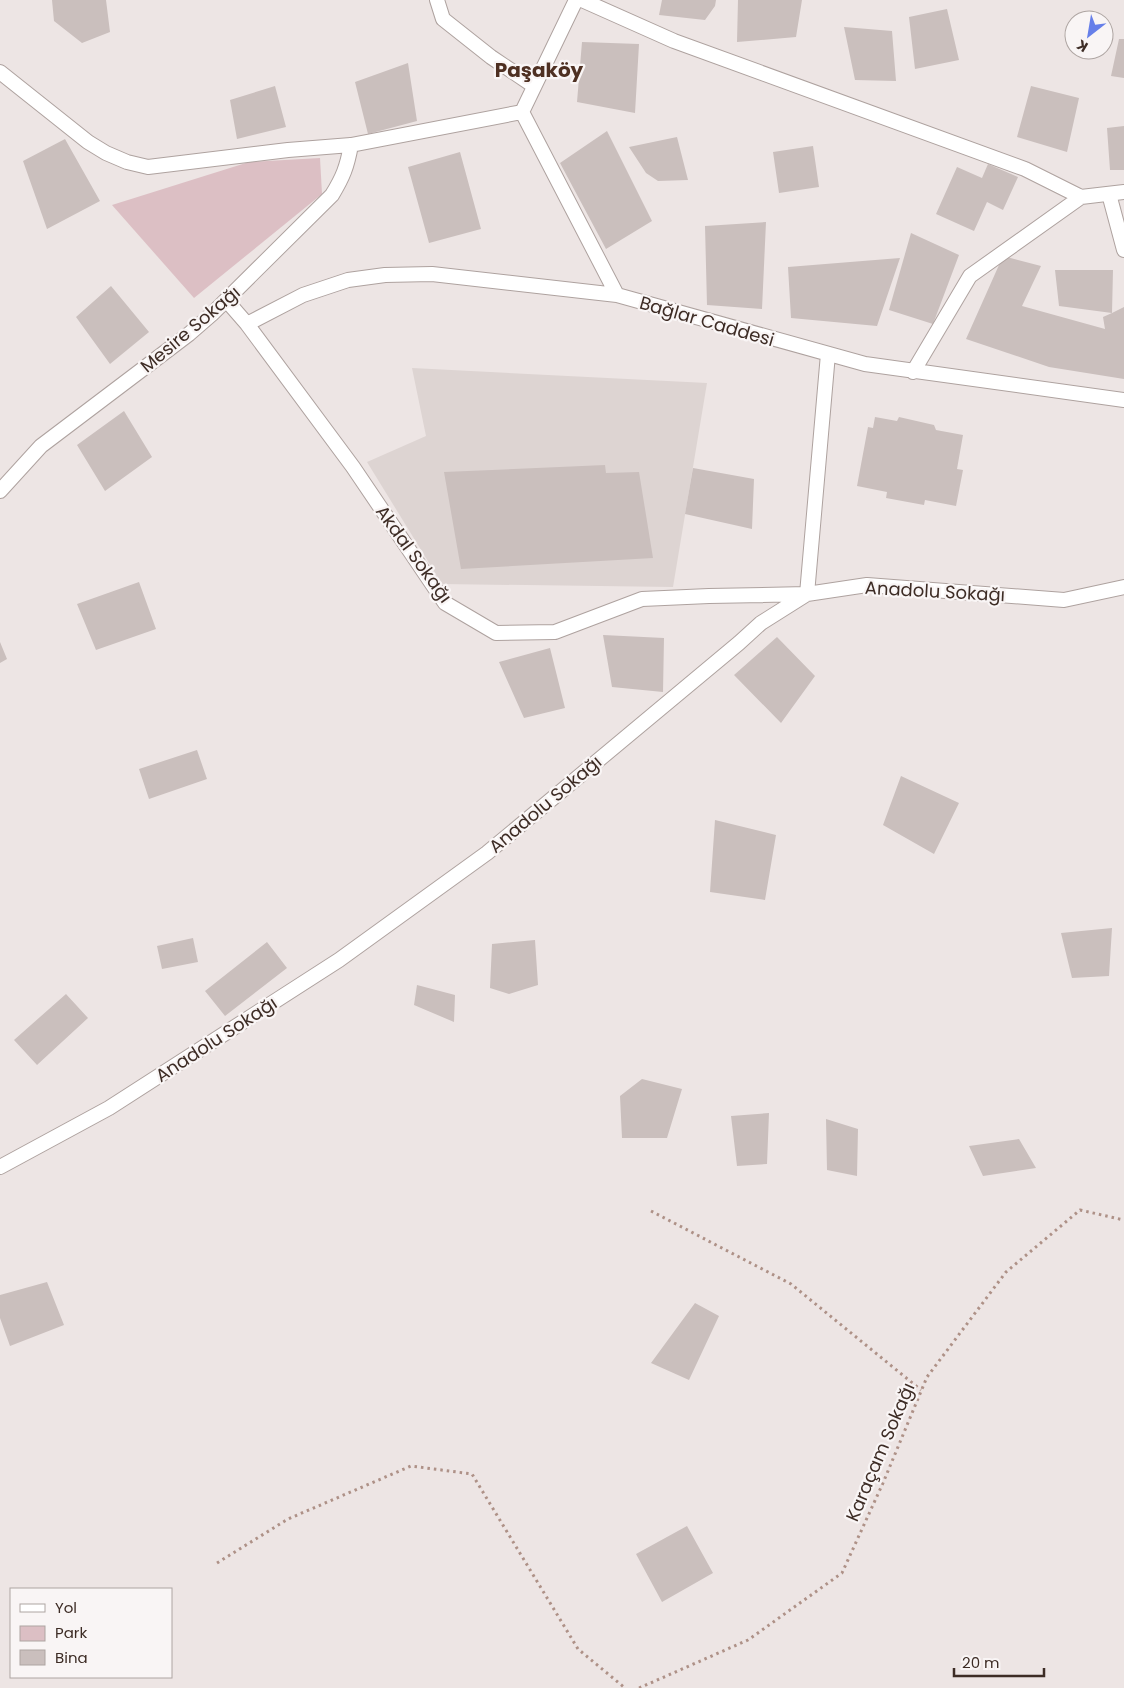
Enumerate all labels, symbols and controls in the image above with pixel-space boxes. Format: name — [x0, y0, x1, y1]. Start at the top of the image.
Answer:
north arrow — [1064, 10, 1114, 60]
text: K — [1073, 35, 1092, 57]
district label: Paşaköy — [495, 56, 584, 84]
street label: Mesire Sokağı — [135, 280, 245, 378]
street label: Bağlar Caddesi — [637, 290, 777, 352]
street label: Akdal Sokağı — [370, 500, 458, 608]
street label: Anadolu Sokağı — [864, 575, 1006, 607]
street label: Anadolu Sokağı — [483, 749, 607, 859]
street label: Anadolu Sokağı — [150, 990, 282, 1088]
street label: Karaçam Sokağı — [840, 1379, 920, 1525]
legend — [10, 1588, 172, 1678]
text: Yol — [55, 1597, 77, 1618]
text: Park — [55, 1622, 87, 1643]
scale bar — [954, 1646, 1044, 1678]
text: Bina — [55, 1647, 88, 1668]
text: 20 m — [962, 1652, 1000, 1673]

